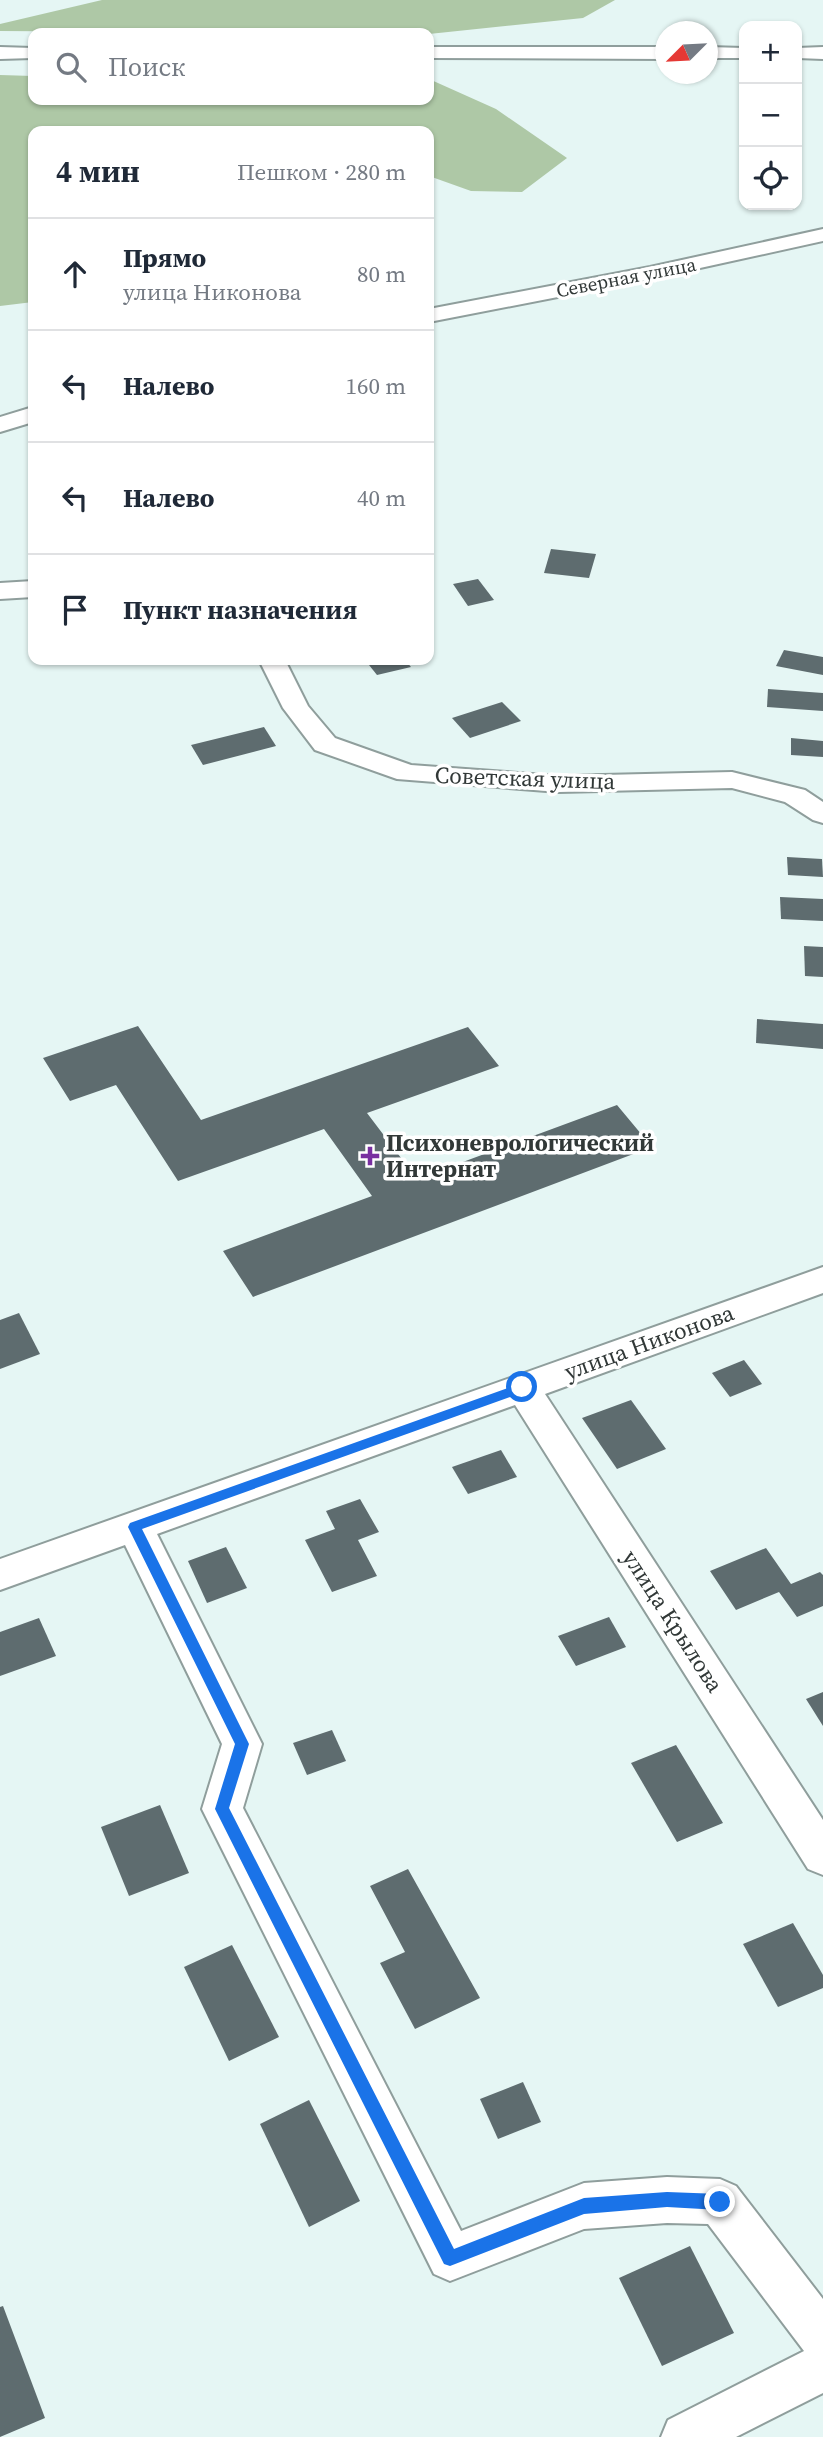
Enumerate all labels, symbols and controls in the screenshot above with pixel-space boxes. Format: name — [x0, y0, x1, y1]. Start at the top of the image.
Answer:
north arrow — [655, 21, 718, 84]
map controls — [739, 21, 802, 210]
button: + — [739, 21, 802, 84]
search box — [28, 28, 434, 105]
icon: search — [52, 48, 90, 86]
text: Поиск — [108, 49, 185, 85]
button: − — [739, 84, 802, 147]
button: locate — [739, 147, 802, 210]
text: 4 мин — [56, 151, 140, 192]
text: Пешком · 280 m — [237, 156, 406, 188]
text: Прямо — [123, 240, 206, 276]
street label: Северная улица — [554, 251, 698, 303]
icon: ahead — [56, 255, 94, 293]
text: 80 m — [357, 258, 406, 290]
text: улица Никонова — [123, 276, 301, 308]
icon: left — [56, 367, 94, 405]
text: Налево — [123, 368, 214, 404]
text: 160 m — [345, 370, 406, 402]
icon: left — [56, 479, 94, 517]
text: Налево — [123, 480, 214, 516]
text: 40 m — [357, 482, 406, 514]
icon: arrive — [56, 591, 94, 629]
text: Пункт назначения — [123, 592, 357, 628]
street label: Советская улица — [434, 759, 616, 797]
place label: Психоневрологический Интернат — [386, 1127, 654, 1185]
marker: Психоневрологический Интернат — [360, 1146, 380, 1166]
street label: улица Никонова — [560, 1296, 739, 1388]
route start — [506, 1371, 537, 1402]
street label: улица Крылова — [615, 1543, 731, 1699]
route end — [704, 2186, 735, 2217]

